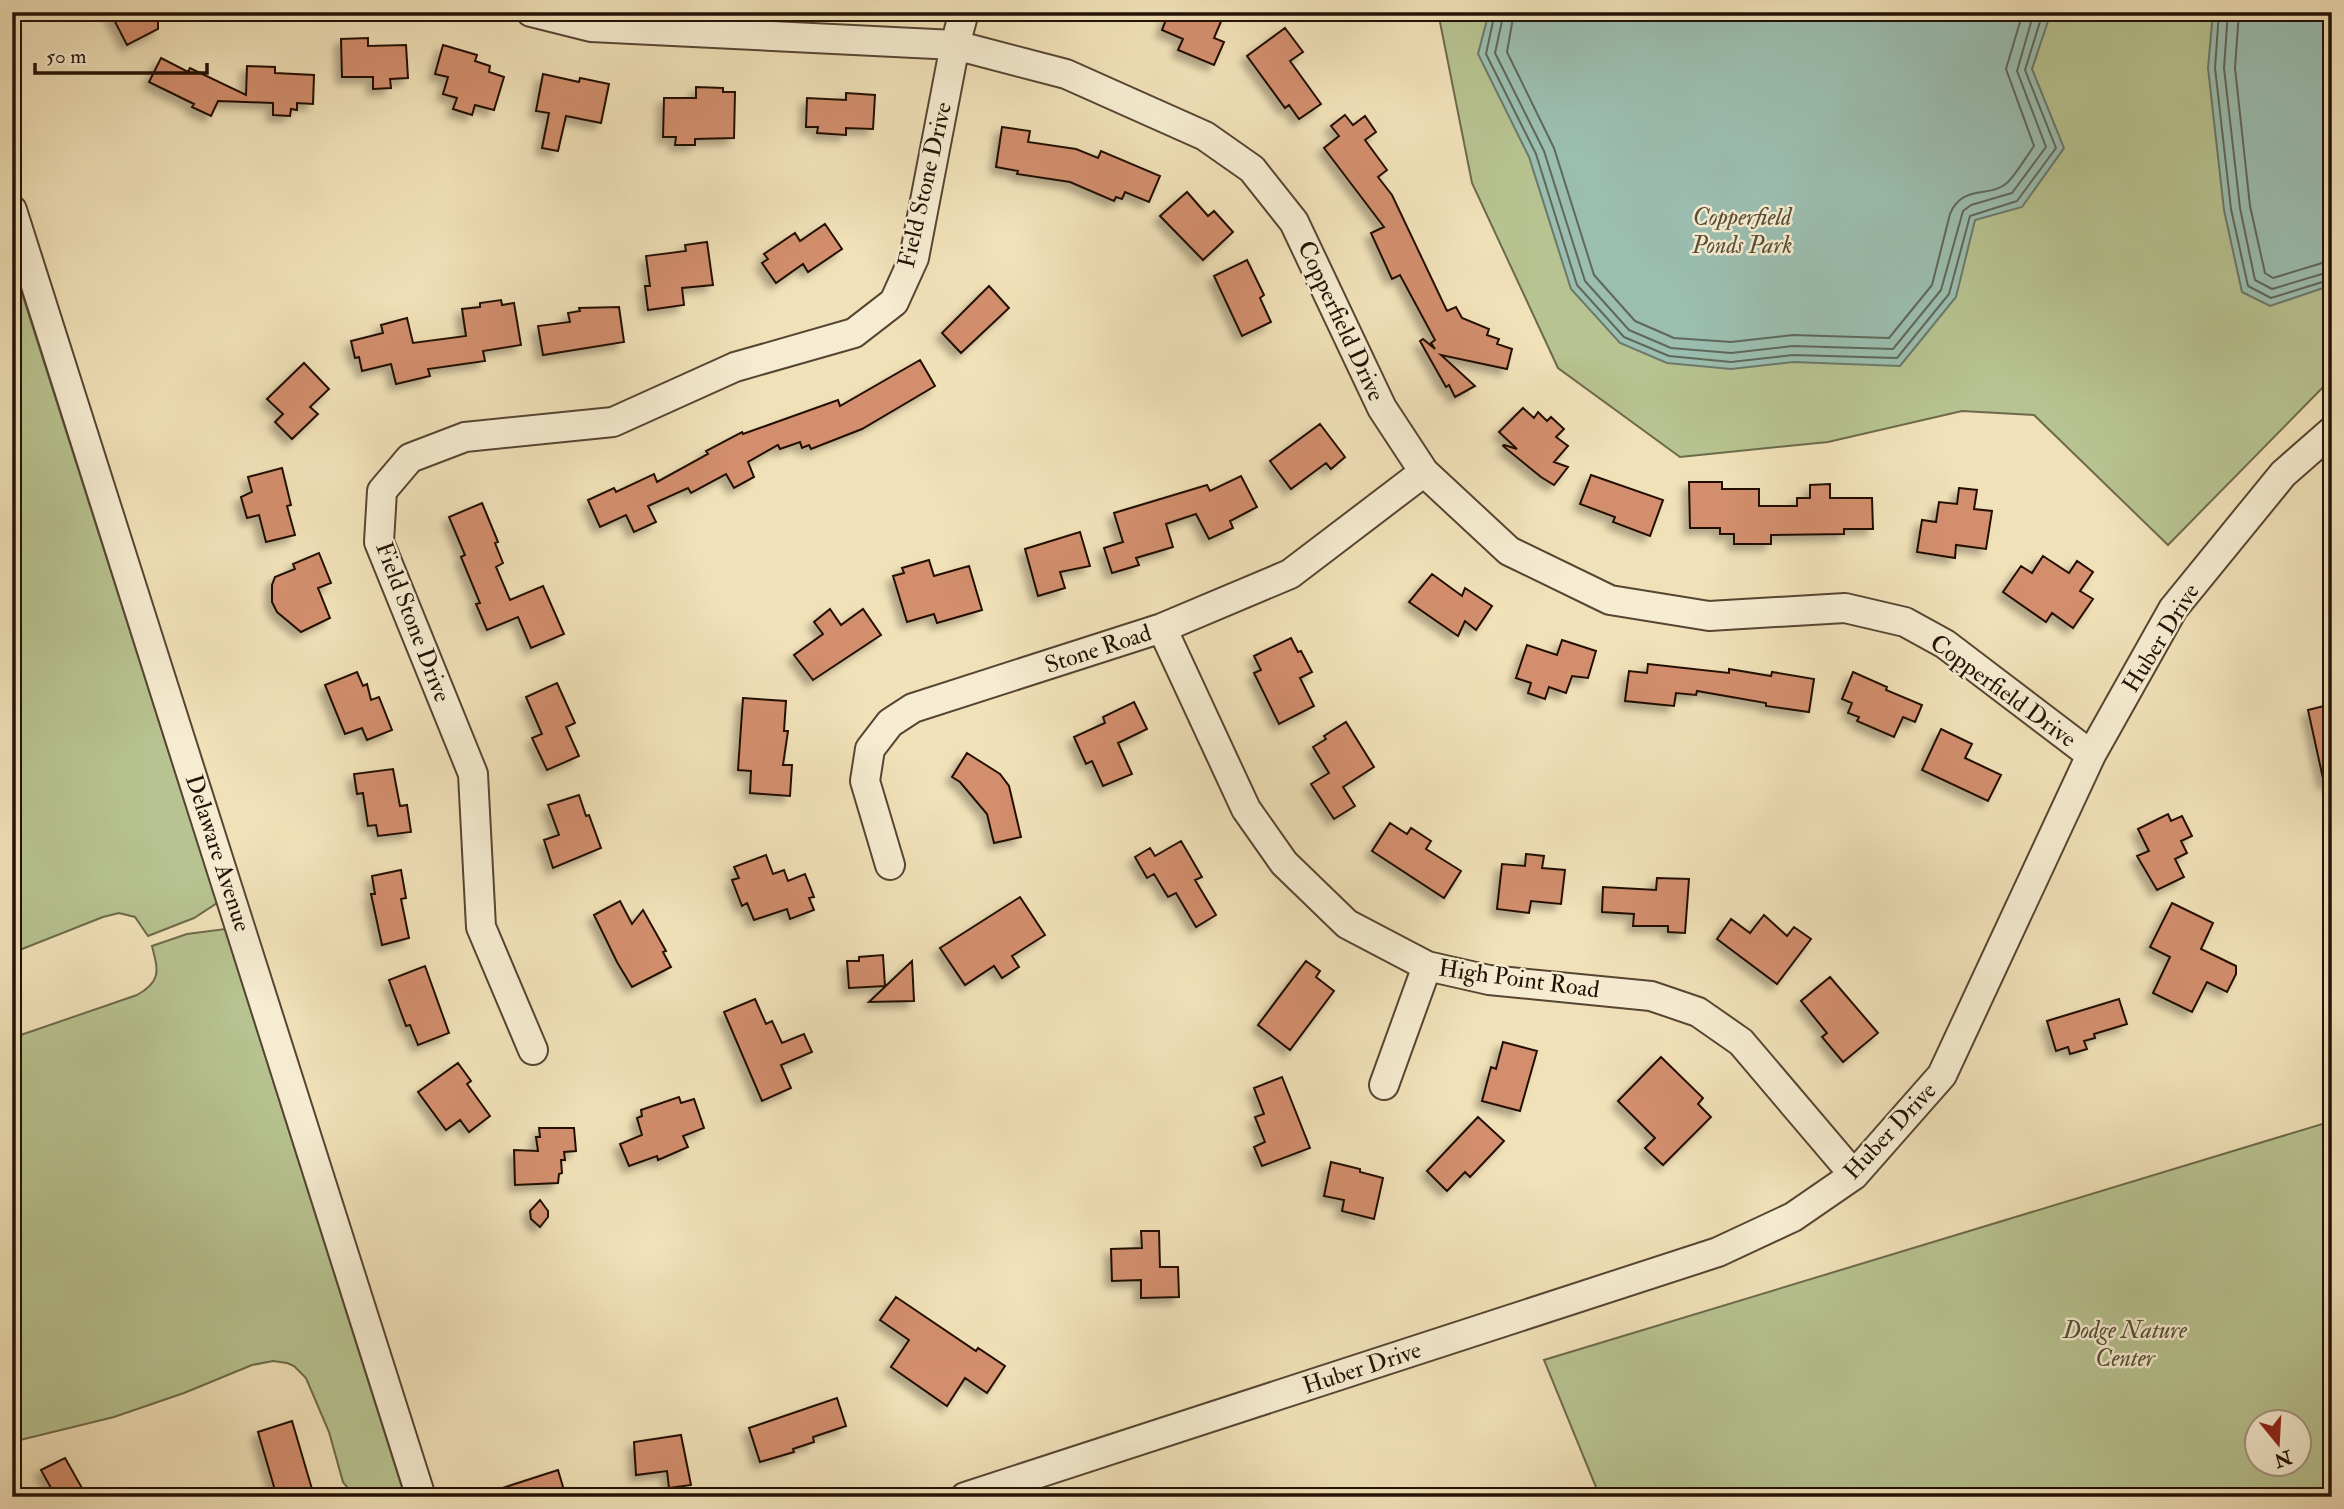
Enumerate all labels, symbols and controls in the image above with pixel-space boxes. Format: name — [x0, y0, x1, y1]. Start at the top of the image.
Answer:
scale bar — [35, 32, 206, 76]
text: 50 m — [46, 43, 87, 70]
street label: Field Stone Drive — [891, 99, 959, 271]
park label: Copperfield Ponds Park — [1691, 202, 1793, 261]
street label: Copperfield Drive — [1290, 236, 1392, 406]
street label: Field Stone Drive — [368, 538, 458, 706]
street label: Huber Drive — [2115, 578, 2207, 698]
street label: Stone Road — [1041, 617, 1155, 681]
street label: Copperfield Drive — [1924, 627, 2082, 755]
street label: Delaware Avenue — [178, 771, 258, 935]
street label: High Point Road — [1437, 952, 1602, 1006]
street label: Huber Drive — [1837, 1076, 1943, 1186]
park label: Dodge Nature Center — [2062, 1315, 2188, 1374]
street label: Huber Drive — [1299, 1334, 1425, 1402]
north arrow — [2242, 1408, 2312, 1478]
text: N — [2270, 1444, 2296, 1473]

